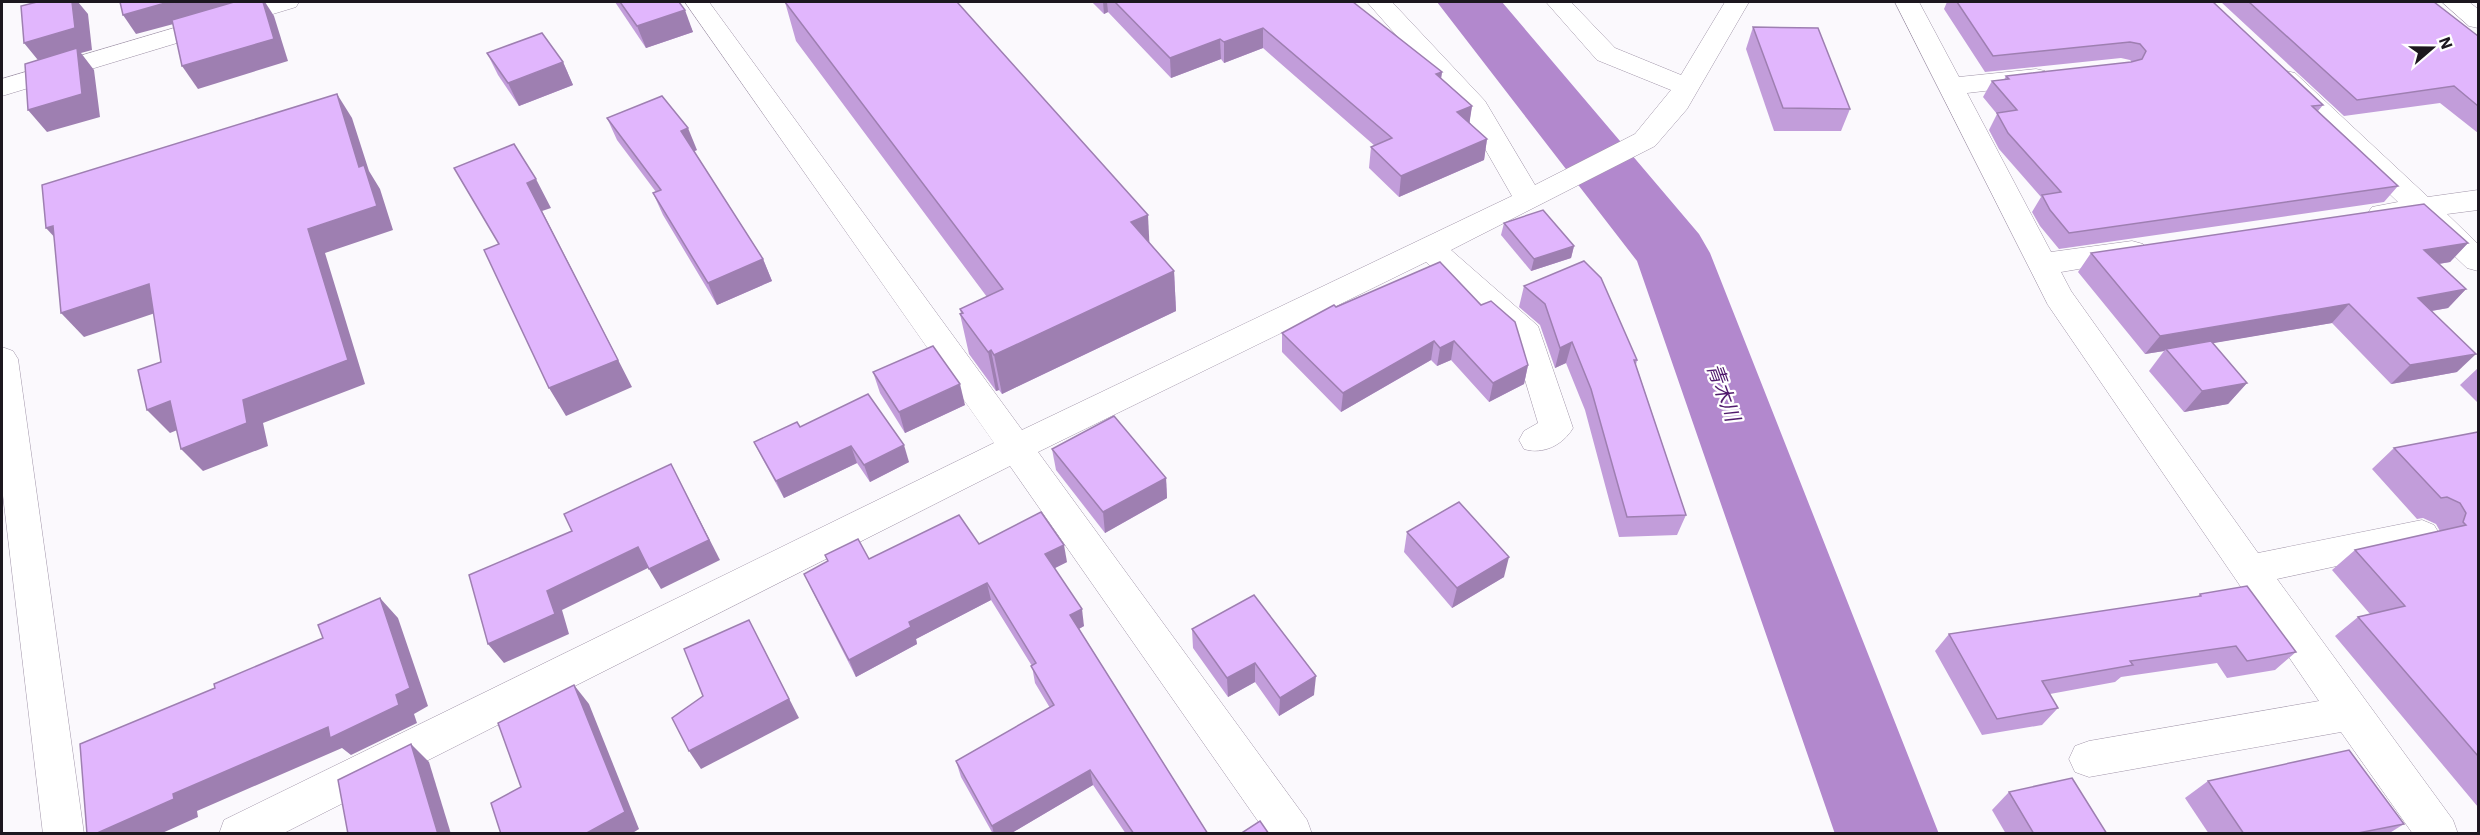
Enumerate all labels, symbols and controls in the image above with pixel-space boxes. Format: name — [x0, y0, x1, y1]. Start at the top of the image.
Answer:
north arrow — [2402, 18, 2462, 78]
text: N — [2435, 34, 2457, 52]
water label: 青木川 — [1701, 359, 1748, 427]

